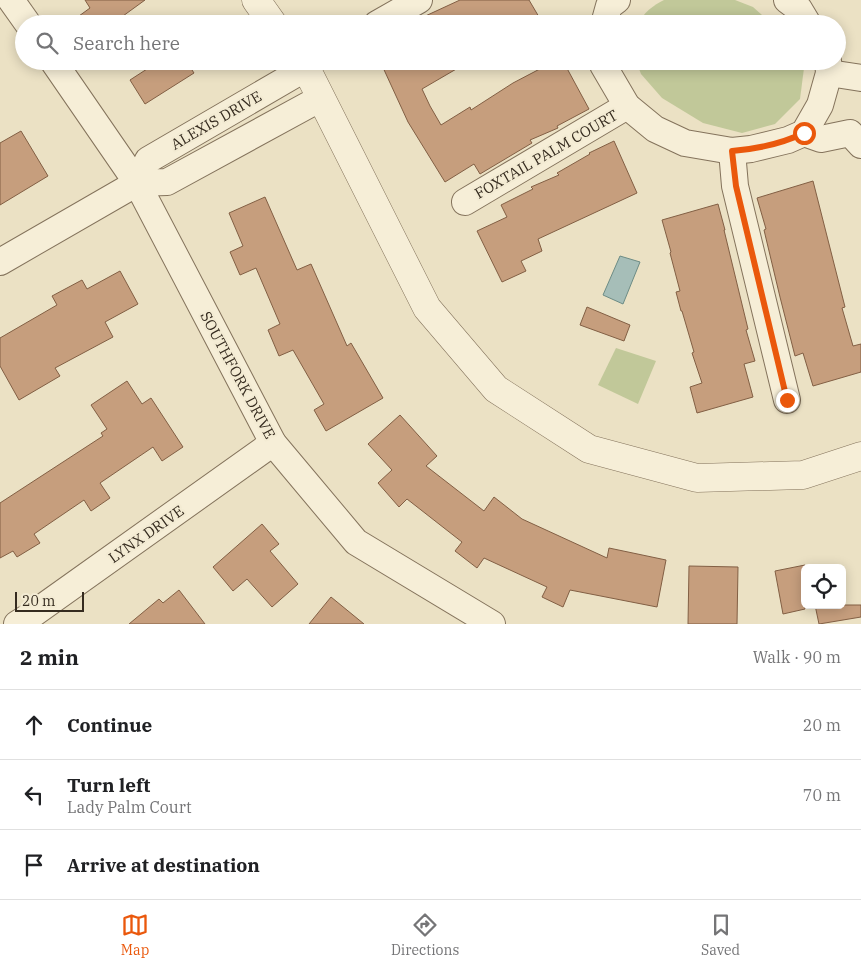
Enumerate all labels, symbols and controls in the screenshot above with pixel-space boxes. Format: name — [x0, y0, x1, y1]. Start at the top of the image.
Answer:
search box — [15, 15, 846, 70]
icon: search — [33, 29, 61, 57]
text: Search here — [73, 31, 180, 55]
street label: ALEXIS DRIVE — [167, 86, 265, 154]
street label: FOXTAIL PALM COURT — [471, 105, 621, 203]
route start — [793, 122, 816, 145]
street label: SOUTHFORK DRIVE — [196, 308, 280, 442]
route end — [776, 389, 799, 412]
street label: LYNX DRIVE — [105, 501, 187, 567]
map controls — [801, 564, 846, 609]
button: locate — [801, 564, 846, 609]
scale bar — [15, 589, 84, 612]
text: 20 m — [22, 592, 55, 610]
text: 2 min — [20, 643, 79, 671]
text: Walk · 90 m — [753, 647, 841, 667]
icon: ahead — [20, 711, 48, 739]
text: Continue — [67, 713, 152, 737]
text: 20 m — [803, 715, 841, 735]
text: Turn left — [67, 773, 150, 797]
icon: left — [20, 781, 48, 809]
text: 70 m — [803, 785, 841, 805]
text: Lady Palm Court — [67, 797, 192, 817]
icon: arrive — [20, 851, 48, 879]
text: Arrive at destination — [67, 853, 260, 877]
tab: Map — [121, 911, 149, 959]
tab: Directions — [391, 911, 459, 959]
tab: Saved — [701, 911, 740, 959]

